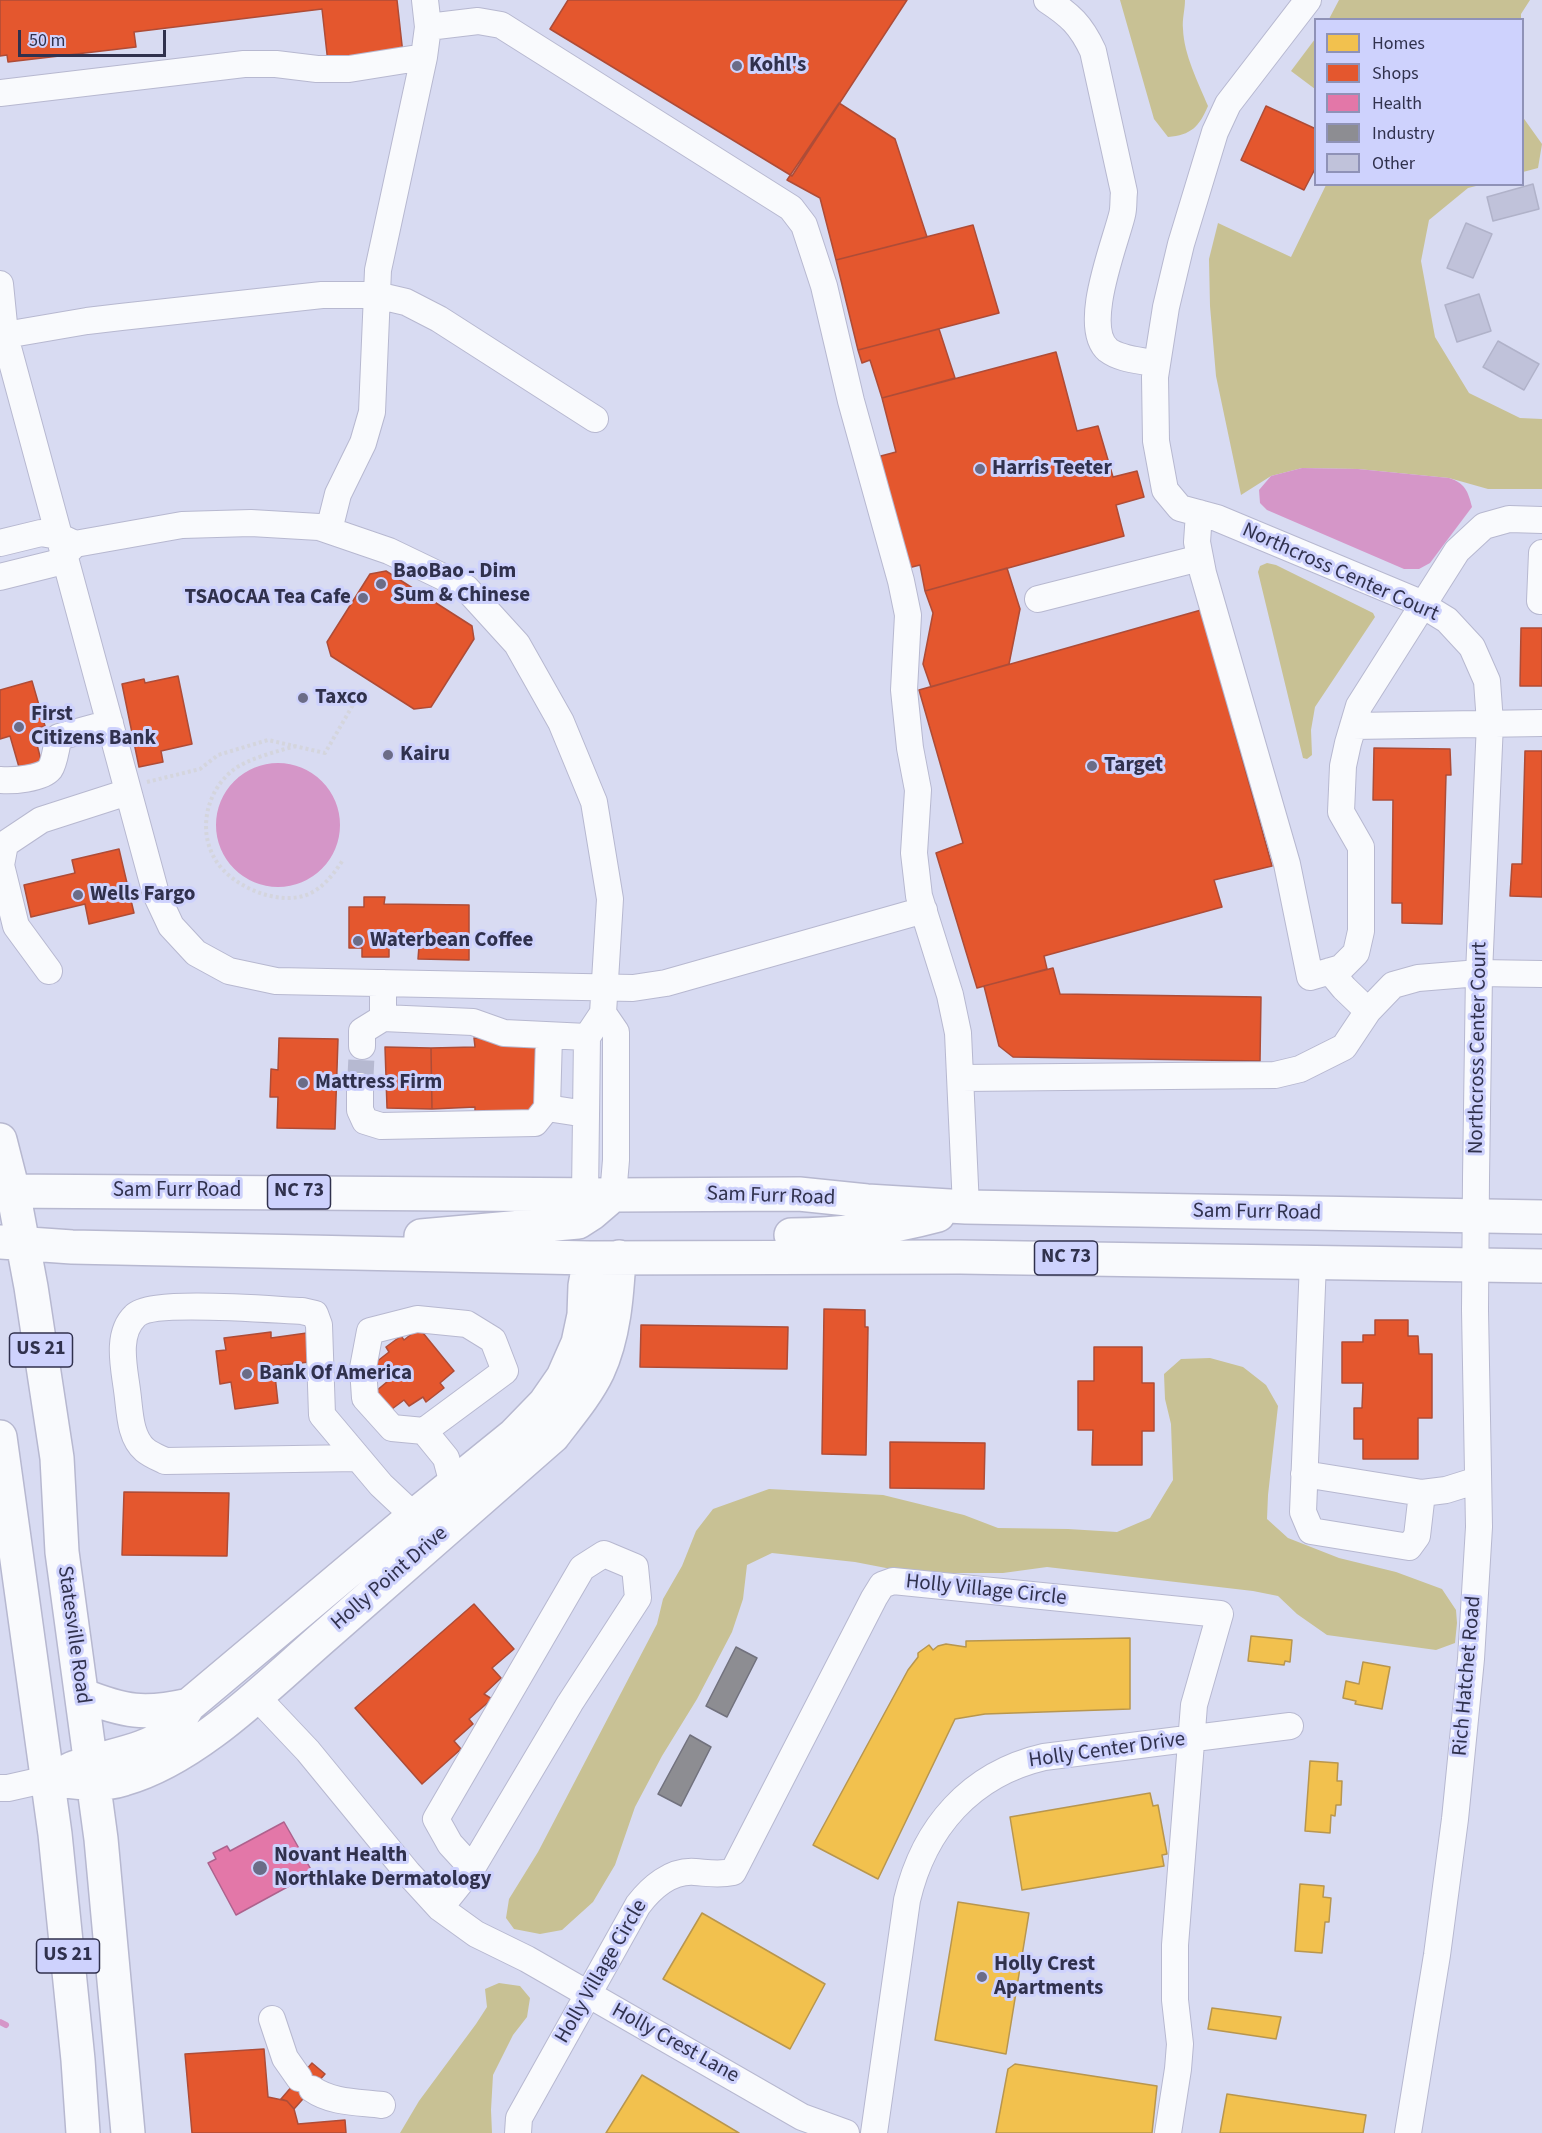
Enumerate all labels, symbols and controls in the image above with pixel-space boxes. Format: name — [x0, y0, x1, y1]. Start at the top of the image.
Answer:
scale bar — [21, 18, 170, 56]
legend — [1314, 18, 1524, 186]
text: 50 m — [29, 28, 65, 53]
text: Homes — [1372, 31, 1425, 56]
place label: Kohl's — [749, 53, 806, 79]
marker: Kohl's — [730, 59, 744, 73]
text: Shops — [1372, 61, 1419, 86]
text: Health — [1372, 91, 1422, 116]
text: Industry — [1372, 121, 1435, 146]
text: Other — [1372, 151, 1415, 176]
place label: Harris Teeter — [992, 456, 1112, 482]
marker: Harris Teeter — [973, 462, 987, 476]
street label: Northcross Center Court — [1238, 518, 1442, 628]
place label: BaoBao - Dim Sum & Chinese — [393, 559, 530, 609]
marker: BaoBao - Dim Sum & Chinese — [374, 577, 388, 591]
place label: TSAOCAA Tea Cafe — [184, 585, 351, 611]
marker: TSAOCAA Tea Cafe — [356, 591, 370, 605]
place label: Taxco — [315, 685, 368, 711]
marker: Taxco — [296, 691, 310, 705]
place label: First Citizens Bank — [31, 702, 156, 752]
marker: First Citizens Bank — [12, 720, 26, 734]
place label: Kairu — [400, 742, 450, 768]
marker: Kairu — [381, 748, 395, 762]
place label: Target — [1104, 753, 1163, 779]
marker: Target — [1085, 759, 1099, 773]
place label: Wells Fargo — [90, 882, 195, 908]
marker: Wells Fargo — [71, 888, 85, 902]
place label: Waterbean Coffee — [370, 928, 533, 954]
marker: Waterbean Coffee — [351, 934, 365, 948]
street label: Northcross Center Court — [1465, 942, 1493, 1154]
place label: Mattress Firm — [315, 1070, 442, 1096]
marker: Mattress Firm — [296, 1076, 310, 1090]
road number: NC 73 — [268, 1175, 330, 1209]
street label: Sam Furr Road — [113, 1178, 241, 1204]
street label: Sam Furr Road — [706, 1182, 836, 1212]
street label: Sam Furr Road — [1192, 1199, 1322, 1227]
road number: NC 73 — [1034, 1241, 1098, 1275]
road number: US 21 — [9, 1333, 72, 1367]
place label: Bank Of America — [259, 1361, 412, 1387]
marker: Bank Of America — [240, 1367, 254, 1381]
street label: Holly Point Drive — [327, 1522, 453, 1636]
street label: Statesville Road — [51, 1564, 95, 1706]
street label: Holly Village Circle — [904, 1570, 1068, 1612]
street label: Rich Hatchet Road — [1448, 1595, 1488, 1757]
street label: Holly Center Drive — [1027, 1728, 1187, 1774]
place label: Novant Health Northlake Dermatology — [274, 1843, 492, 1893]
marker: Novant Health Northlake Dermatology — [251, 1859, 269, 1877]
street label: Holly Village Circle — [551, 1896, 653, 2048]
road number: US 21 — [36, 1939, 100, 1973]
place label: Holly Crest Apartments — [994, 1952, 1103, 2002]
marker: Holly Crest Apartments — [975, 1970, 989, 1984]
street label: Holly Crest Lane — [607, 1999, 743, 2089]

